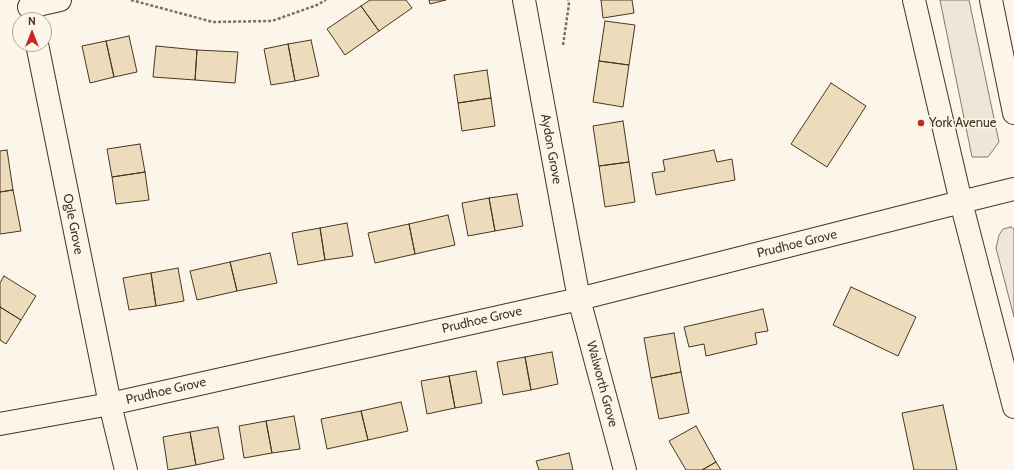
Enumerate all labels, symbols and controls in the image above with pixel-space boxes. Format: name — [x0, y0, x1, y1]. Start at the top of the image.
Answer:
north arrow — [12, 12, 52, 52]
text: N — [28, 14, 36, 28]
street label: Aydon Grove — [537, 113, 565, 185]
place label: York Avenue — [929, 115, 996, 131]
marker: York Avenue — [916, 118, 926, 128]
street label: Ogle Grove — [59, 192, 87, 256]
street label: Prudhoe Grove — [755, 227, 839, 261]
street label: Prudhoe Grove — [440, 303, 524, 337]
street label: Walworth Grove — [583, 339, 621, 429]
street label: Prudhoe Grove — [124, 374, 208, 408]

